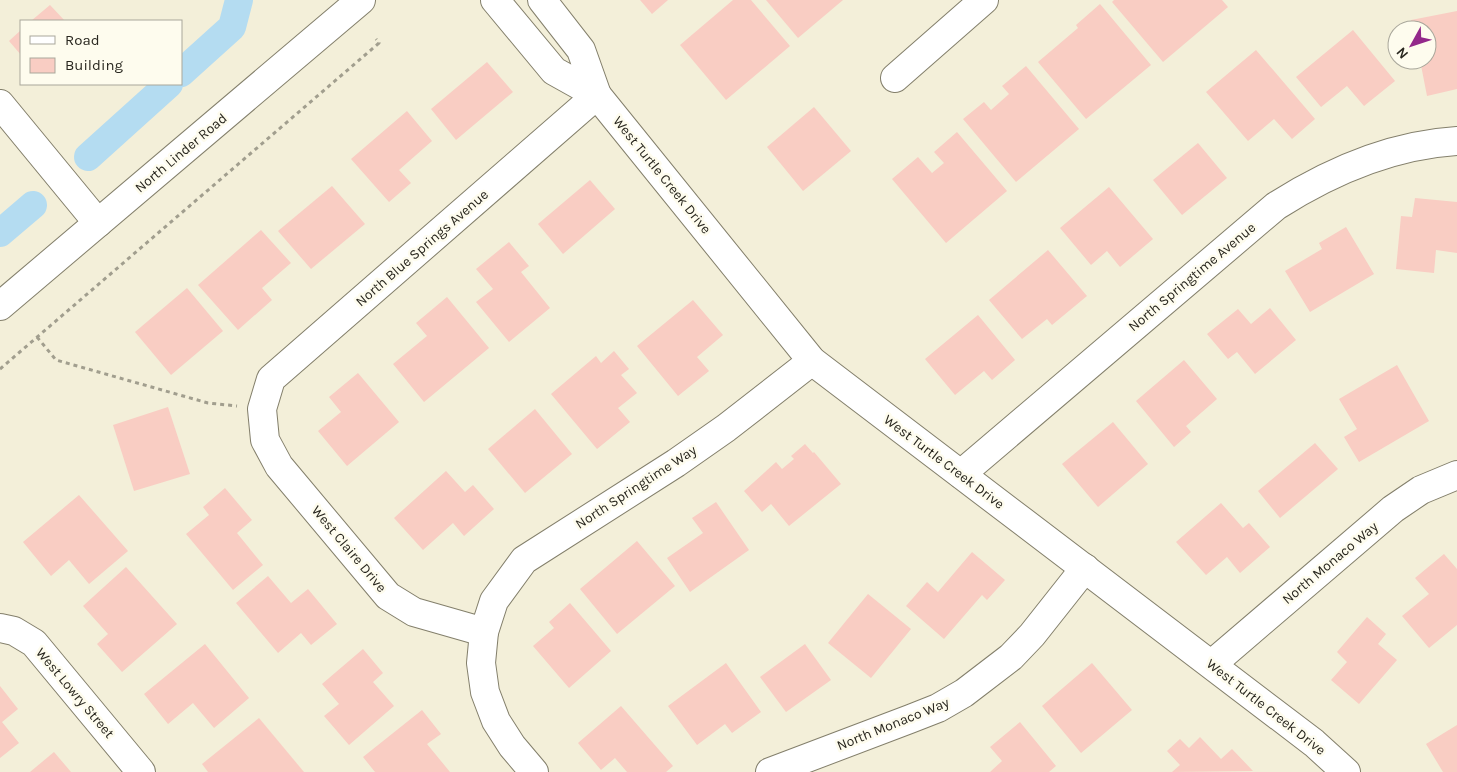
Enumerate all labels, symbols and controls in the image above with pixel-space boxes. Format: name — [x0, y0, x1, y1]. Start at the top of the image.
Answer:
legend — [20, 20, 182, 85]
north arrow — [1387, 20, 1437, 70]
text: Road — [65, 31, 100, 49]
text: N — [1393, 44, 1412, 62]
text: Building — [65, 56, 123, 74]
street label: North Linder Road — [132, 110, 230, 196]
street label: West Turtle Creek Drive — [609, 113, 715, 237]
street label: North Blue Springs Avenue — [352, 186, 492, 310]
street label: North Springtime Avenue — [1125, 219, 1259, 335]
street label: West Turtle Creek Drive — [880, 411, 1008, 513]
street label: North Springtime Way — [572, 441, 700, 533]
street label: West Claire Drive — [308, 502, 390, 596]
street label: North Monaco Way — [1279, 518, 1382, 608]
street label: West Lowry Street — [32, 644, 118, 742]
street label: West Turtle Creek Drive — [1203, 655, 1329, 759]
street label: North Monaco Way — [834, 694, 952, 754]

